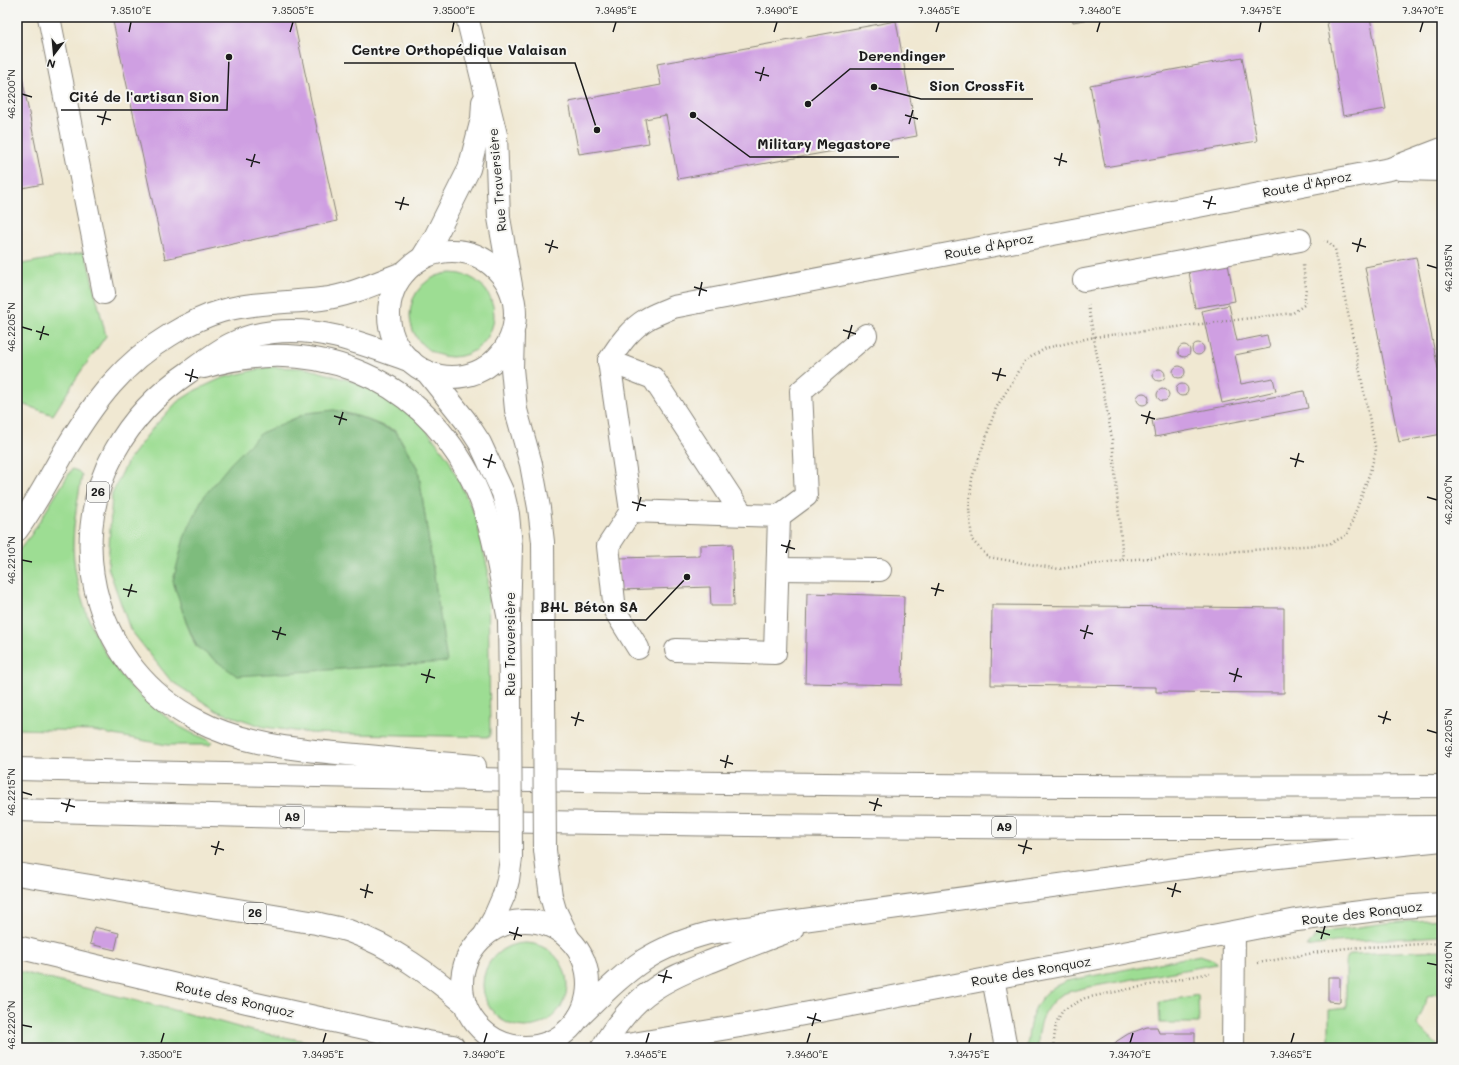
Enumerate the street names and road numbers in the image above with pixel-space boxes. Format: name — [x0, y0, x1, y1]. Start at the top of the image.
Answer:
street label: Rue Traversière — [484, 128, 509, 233]
street label: Route d'Aproz — [1261, 167, 1353, 201]
street label: Route d'Aproz — [943, 229, 1035, 263]
road number: 26 — [87, 482, 109, 502]
street label: Rue Traversière — [501, 592, 518, 696]
road number: A9 — [280, 807, 304, 827]
road number: A9 — [992, 817, 1016, 837]
street label: Route des Ronquoz — [1301, 897, 1423, 928]
road number: 26 — [244, 903, 266, 923]
street label: Route des Ronquoz — [970, 952, 1092, 989]
street label: Route des Ronquoz — [174, 977, 296, 1020]

